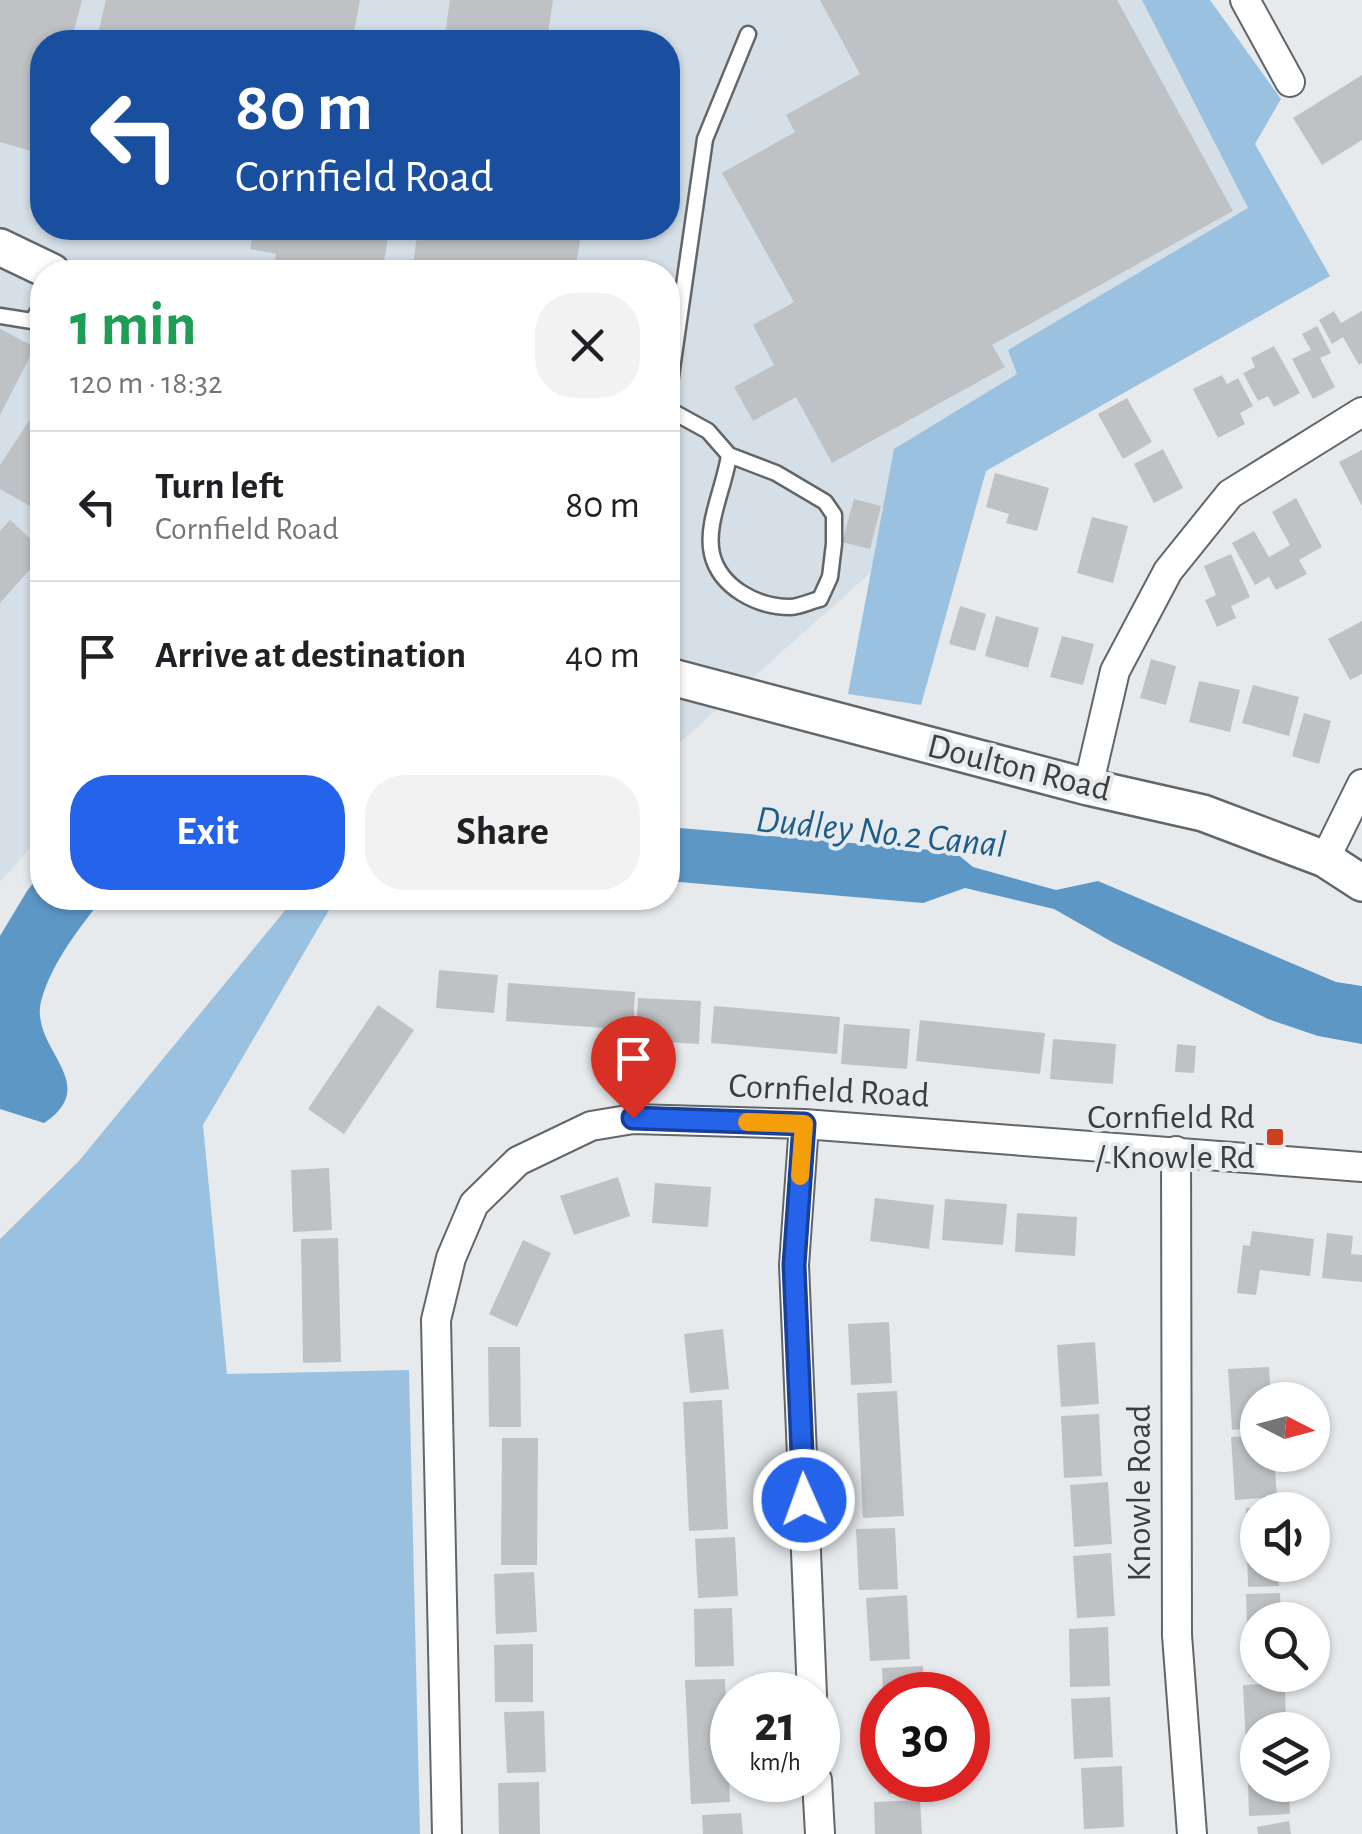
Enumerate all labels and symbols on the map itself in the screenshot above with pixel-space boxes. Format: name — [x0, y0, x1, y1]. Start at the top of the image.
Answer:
street label: Doulton Road — [924, 728, 1114, 808]
water label: Dudley No.2 Canal — [754, 801, 1008, 865]
pin — [591, 1016, 676, 1119]
street label: Cornfield Road — [728, 1068, 930, 1114]
place label: Cornfield Rd / Knowle Rd — [1087, 1100, 1255, 1175]
marker: Cornfield Rd / Knowle Rd — [1264, 1126, 1286, 1148]
north arrow — [1240, 1382, 1330, 1472]
street label: Knowle Road — [1122, 1404, 1157, 1582]
position arrow — [752, 1448, 856, 1552]
speed limit sign: 30 — [860, 1672, 990, 1802]

